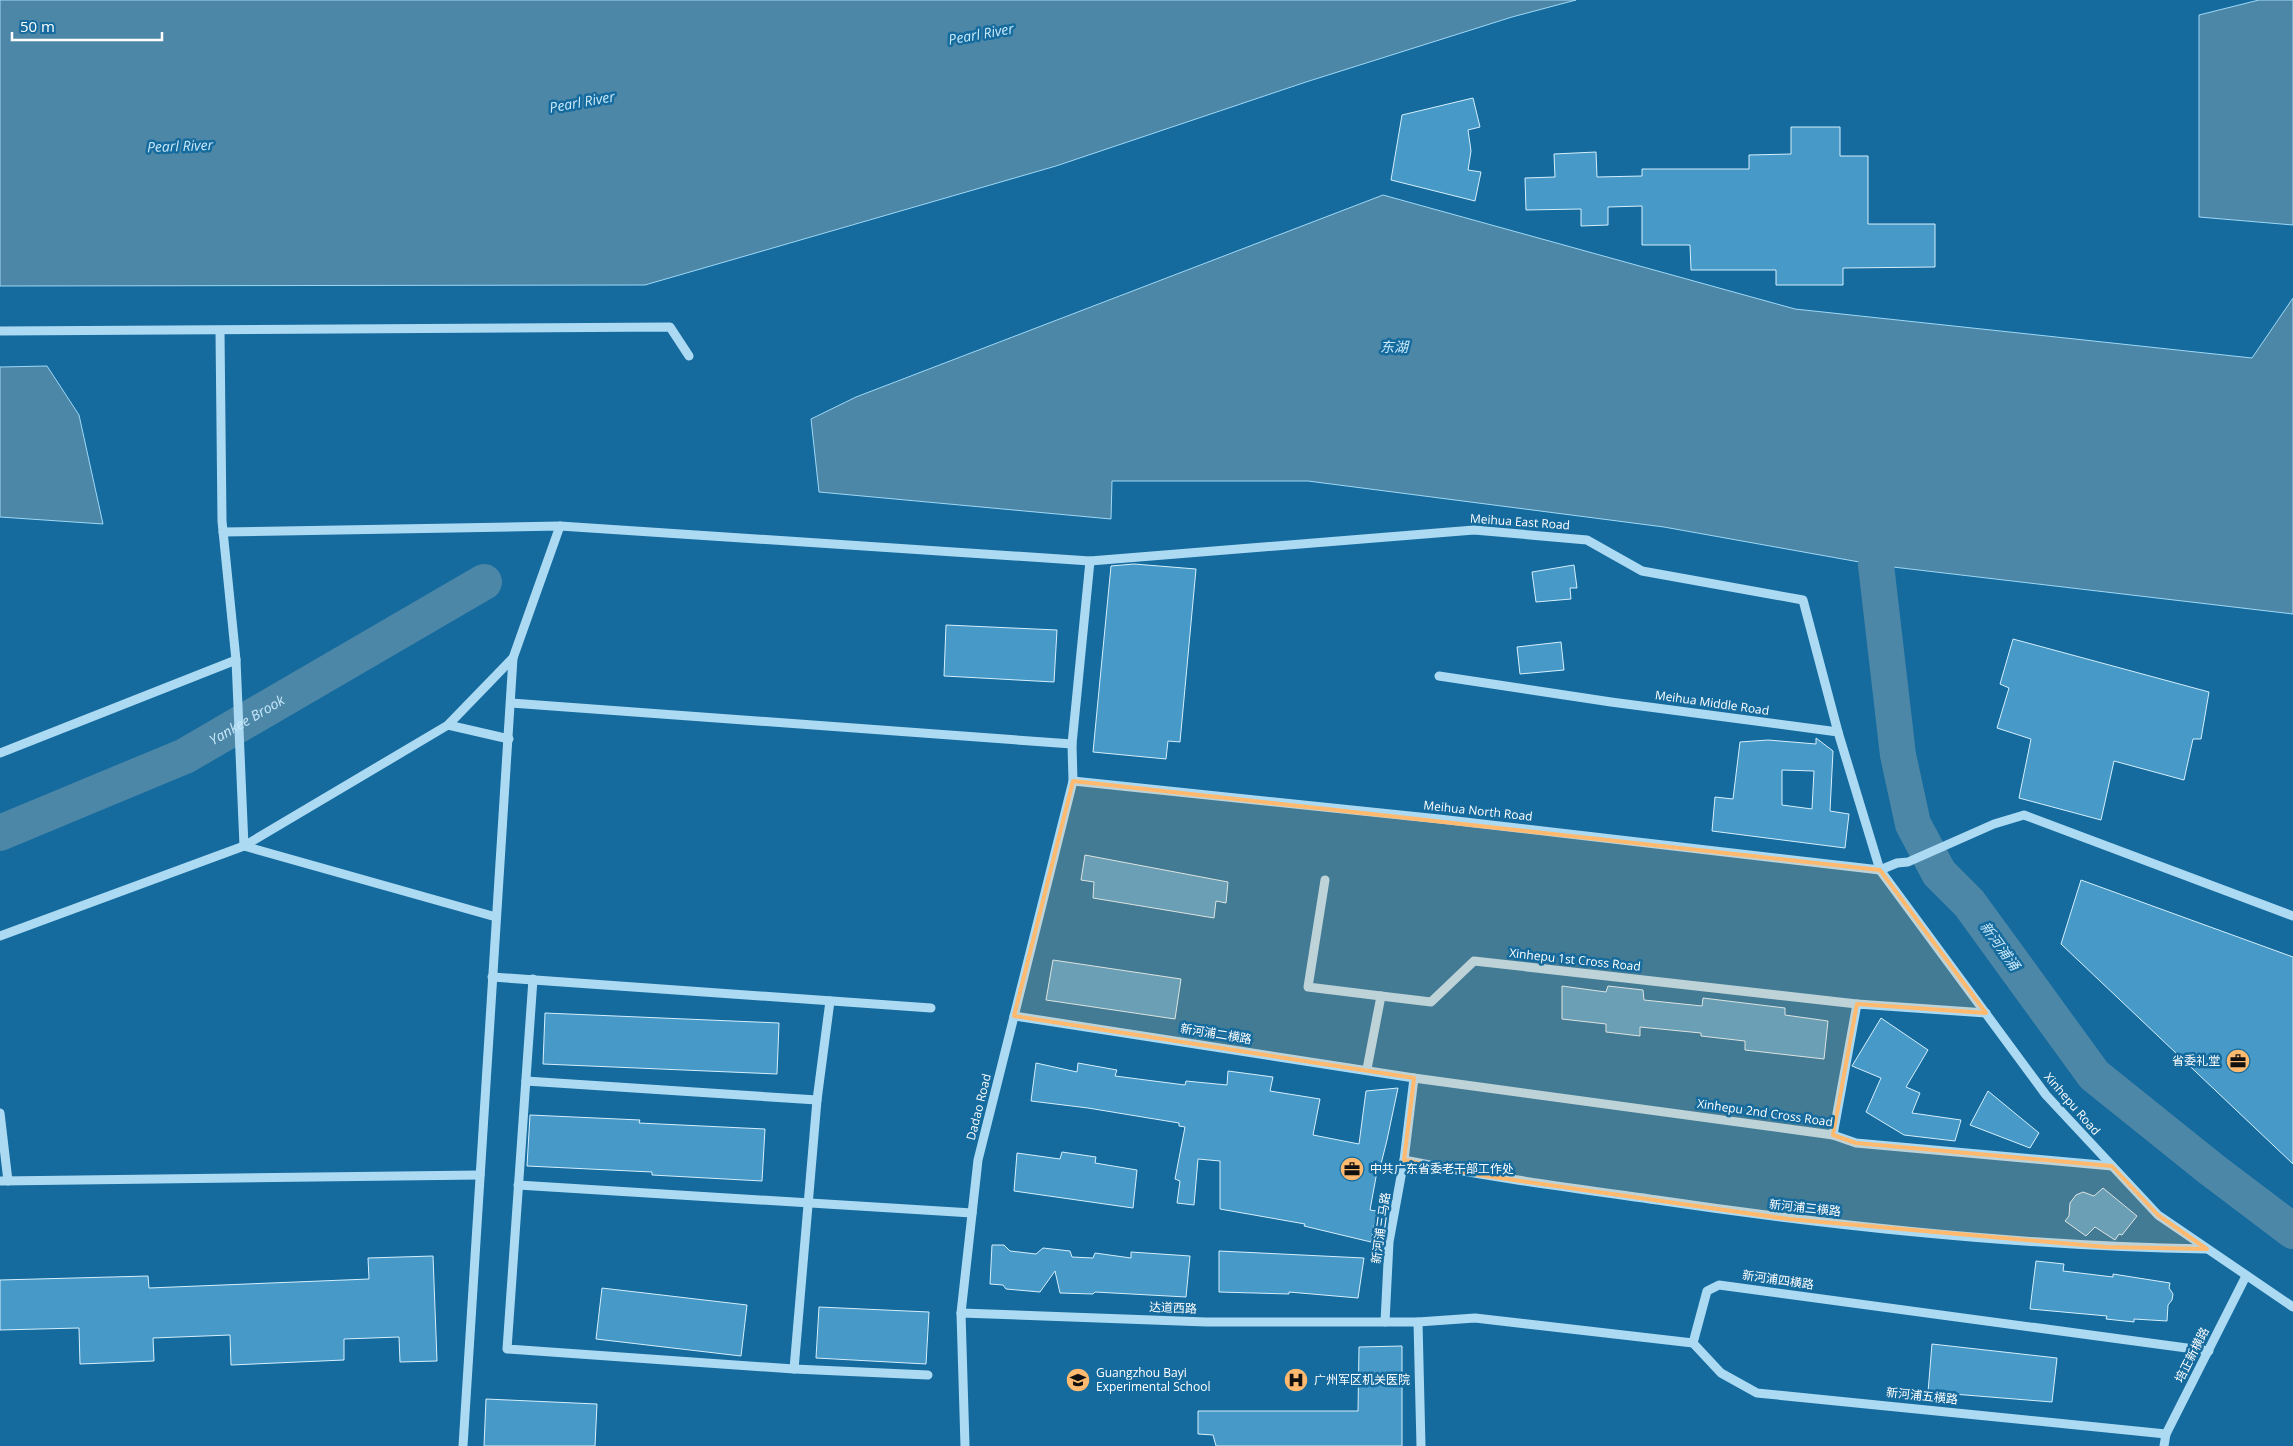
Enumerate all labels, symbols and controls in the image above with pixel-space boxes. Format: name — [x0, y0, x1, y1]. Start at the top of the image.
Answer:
scale bar — [12, 10, 162, 42]
text: 50 m — [20, 16, 55, 36]
water label: Pearl River — [947, 18, 1016, 49]
water label: Pearl River — [548, 86, 617, 117]
water label: Pearl River — [147, 135, 214, 156]
water label: 东湖 — [1380, 337, 1410, 356]
street label: Meihua East Road — [1469, 510, 1571, 533]
street label: Meihua Middle Road — [1654, 686, 1770, 719]
water label: Yankee Brook — [206, 690, 289, 749]
street label: Meihua North Road — [1423, 796, 1533, 825]
water label: 新河浦涌 — [1976, 917, 2026, 976]
street label: Xinhepu 1st Cross Road — [1508, 944, 1642, 975]
street label: 新河浦二横路 — [1179, 1019, 1253, 1048]
office icon: 省委礼堂 — [2225, 1048, 2251, 1074]
place label: 省委礼堂 — [2172, 1052, 2220, 1069]
street label: Xinhepu Road — [2040, 1069, 2104, 1139]
street label: Dadao Road — [962, 1072, 995, 1142]
street label: Xinhepu 2nd Cross Road — [1696, 1095, 1834, 1130]
office icon: 中共广东省委老干部工作处 — [1339, 1156, 1365, 1182]
place label: 中共广东省委老干部工作处 — [1370, 1160, 1514, 1177]
street label: 新河浦三马路 — [1367, 1191, 1394, 1265]
street label: 新河浦三横路 — [1768, 1195, 1842, 1220]
street label: 新河浦四横路 — [1741, 1266, 1815, 1293]
street label: 达道西路 — [1149, 1298, 1197, 1317]
street label: 培正新横路 — [2170, 1324, 2213, 1385]
place label: Guangzhou Bayi Experimental School — [1096, 1364, 1210, 1395]
school or university icon: Guangzhou Bayi Experimental School — [1065, 1367, 1091, 1393]
hospital icon: 广州军区机关医院 — [1283, 1367, 1309, 1393]
place label: 广州军区机关医院 — [1314, 1371, 1410, 1388]
street label: 新河浦五横路 — [1885, 1383, 1959, 1408]

